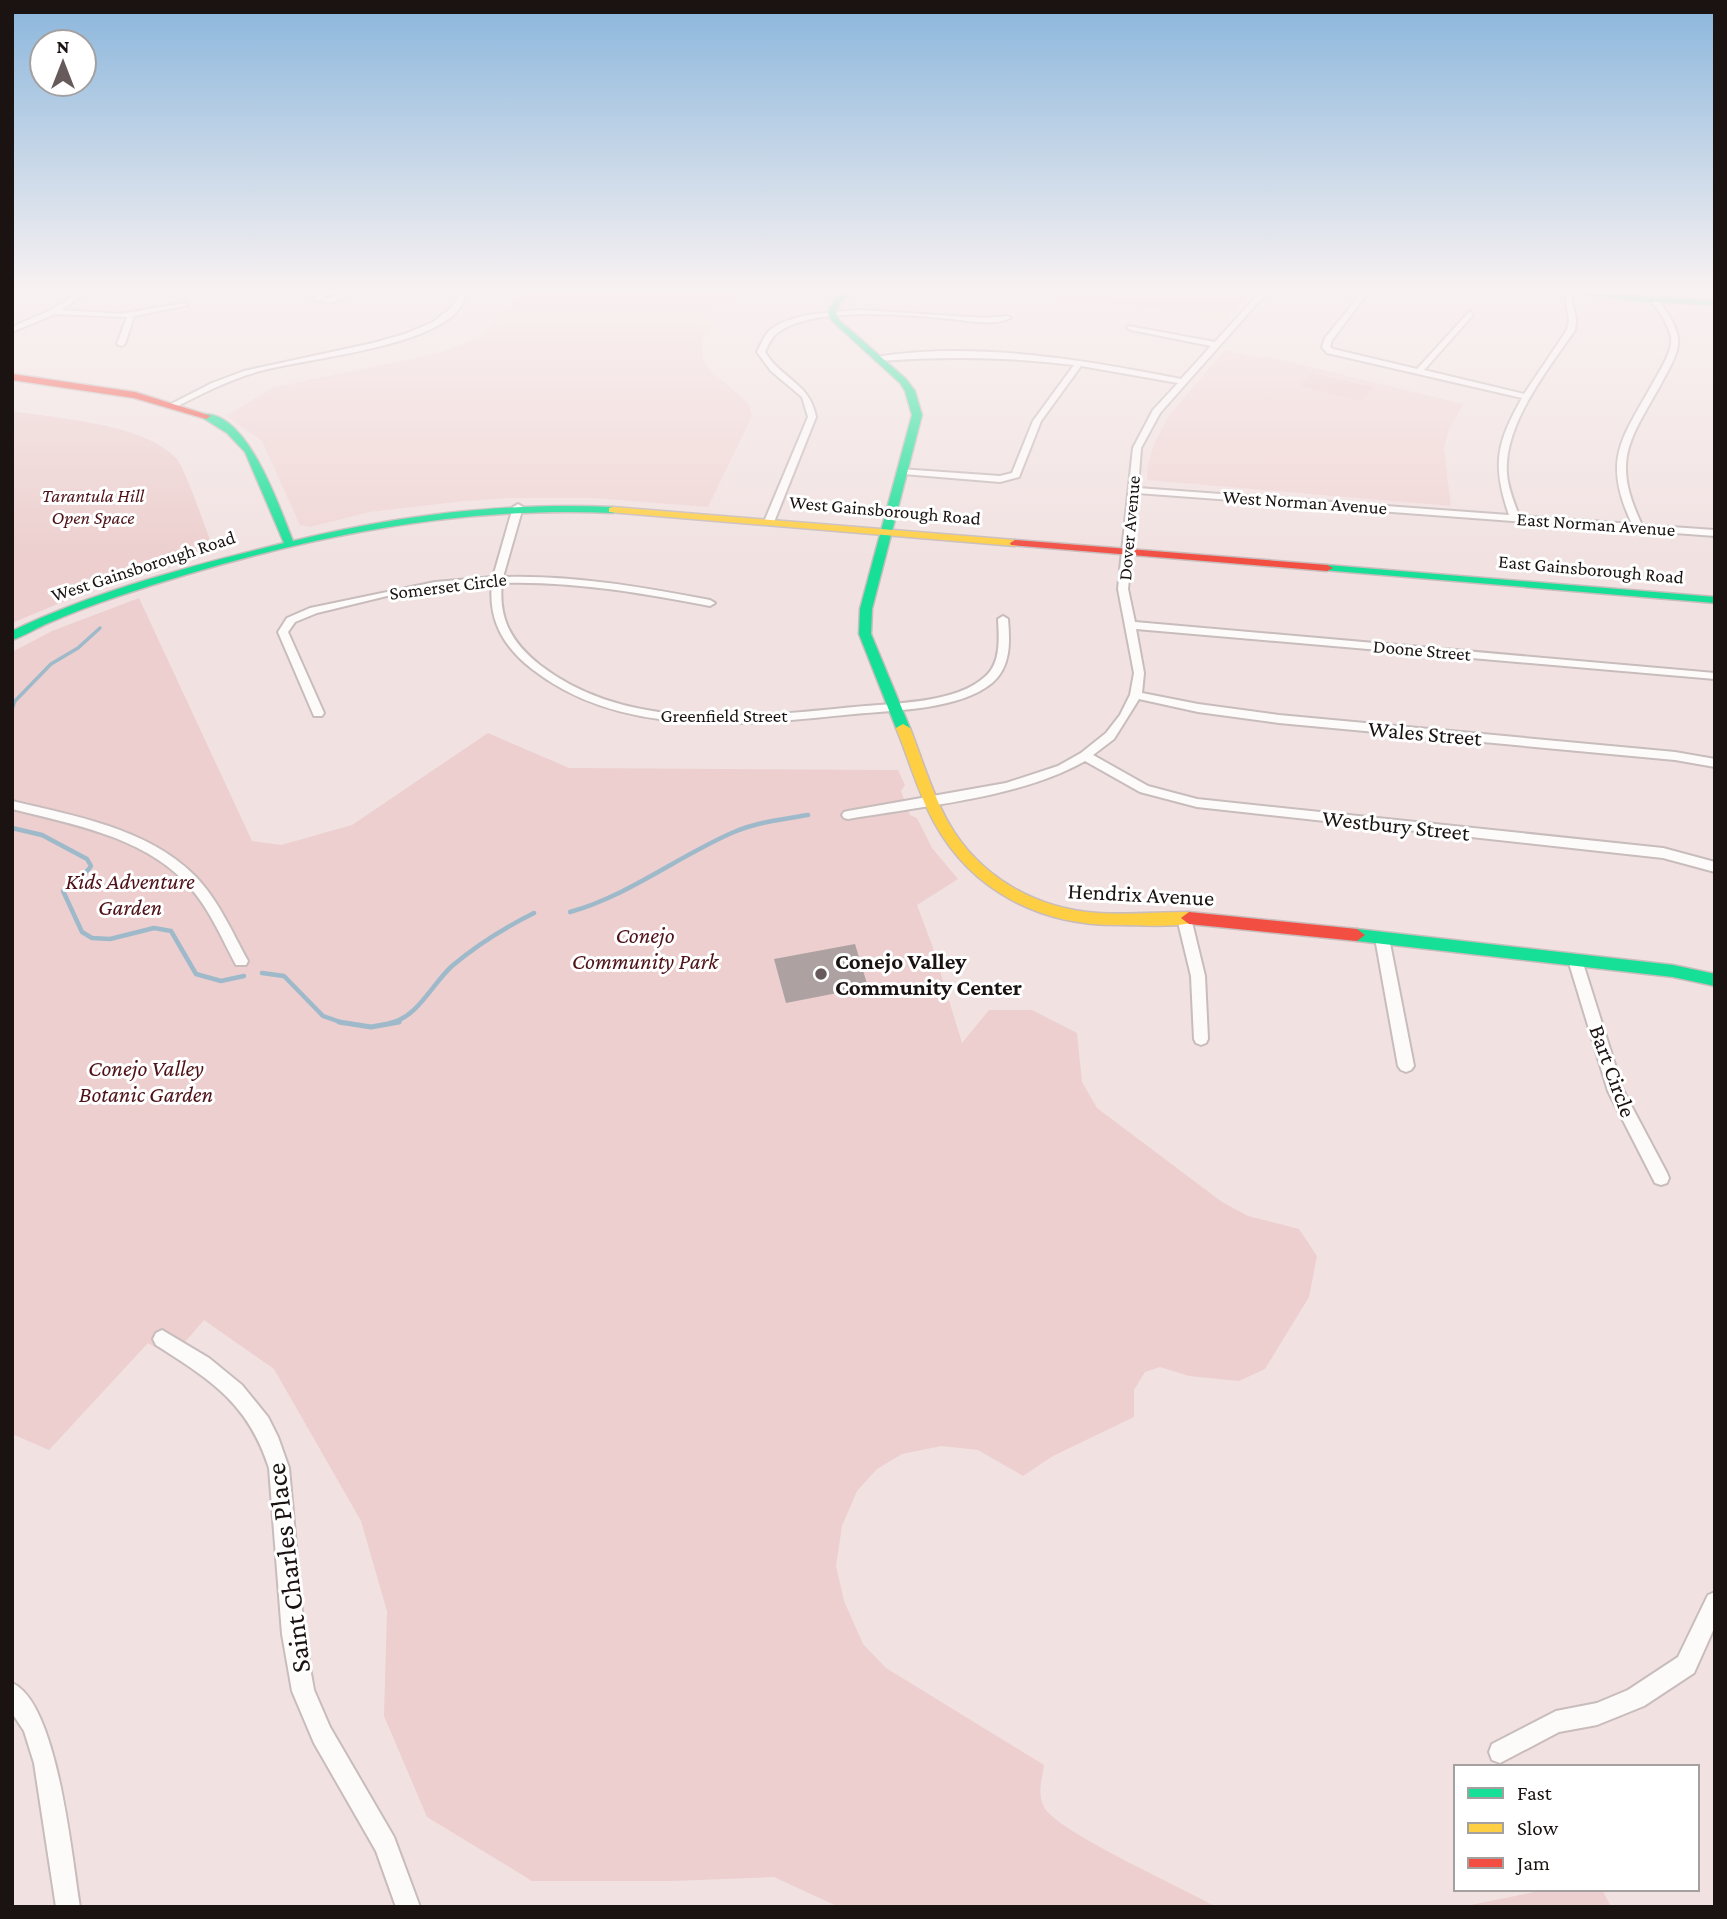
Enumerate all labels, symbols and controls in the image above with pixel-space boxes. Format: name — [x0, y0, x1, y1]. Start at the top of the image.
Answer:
north arrow — [28, 28, 98, 98]
text: N — [57, 36, 70, 57]
street label: Dover Avenue — [1114, 475, 1144, 581]
park label: Tarantula Hill Open Space — [42, 485, 145, 528]
street label: West Norman Avenue — [1222, 486, 1388, 518]
street label: West Gainsborough Road — [788, 491, 982, 529]
street label: East Norman Avenue — [1516, 508, 1676, 540]
street label: West Gainsborough Road — [48, 526, 238, 606]
street label: East Gainsborough Road — [1497, 550, 1685, 588]
street label: Somerset Circle — [388, 568, 508, 604]
street label: Doone Street — [1372, 635, 1473, 665]
street label: Greenfield Street — [661, 705, 788, 726]
street label: Wales Street — [1367, 715, 1483, 751]
street label: Westbury Street — [1321, 804, 1471, 846]
park label: Kids Adventure Garden — [65, 868, 195, 920]
street label: Hendrix Avenue — [1067, 877, 1215, 911]
park label: Conejo Community Park — [572, 922, 719, 974]
place label: Conejo Valley Community Center — [835, 948, 1022, 1000]
marker: Conejo Valley Community Center — [813, 966, 829, 982]
street label: Bart Circle — [1584, 1021, 1642, 1121]
park label: Conejo Valley Botanic Garden — [79, 1055, 213, 1107]
street label: Saint Charles Place — [260, 1461, 316, 1675]
legend — [1454, 1765, 1699, 1891]
text: Fast — [1517, 1781, 1553, 1805]
text: Slow — [1517, 1816, 1559, 1840]
text: Jam — [1515, 1851, 1550, 1875]

